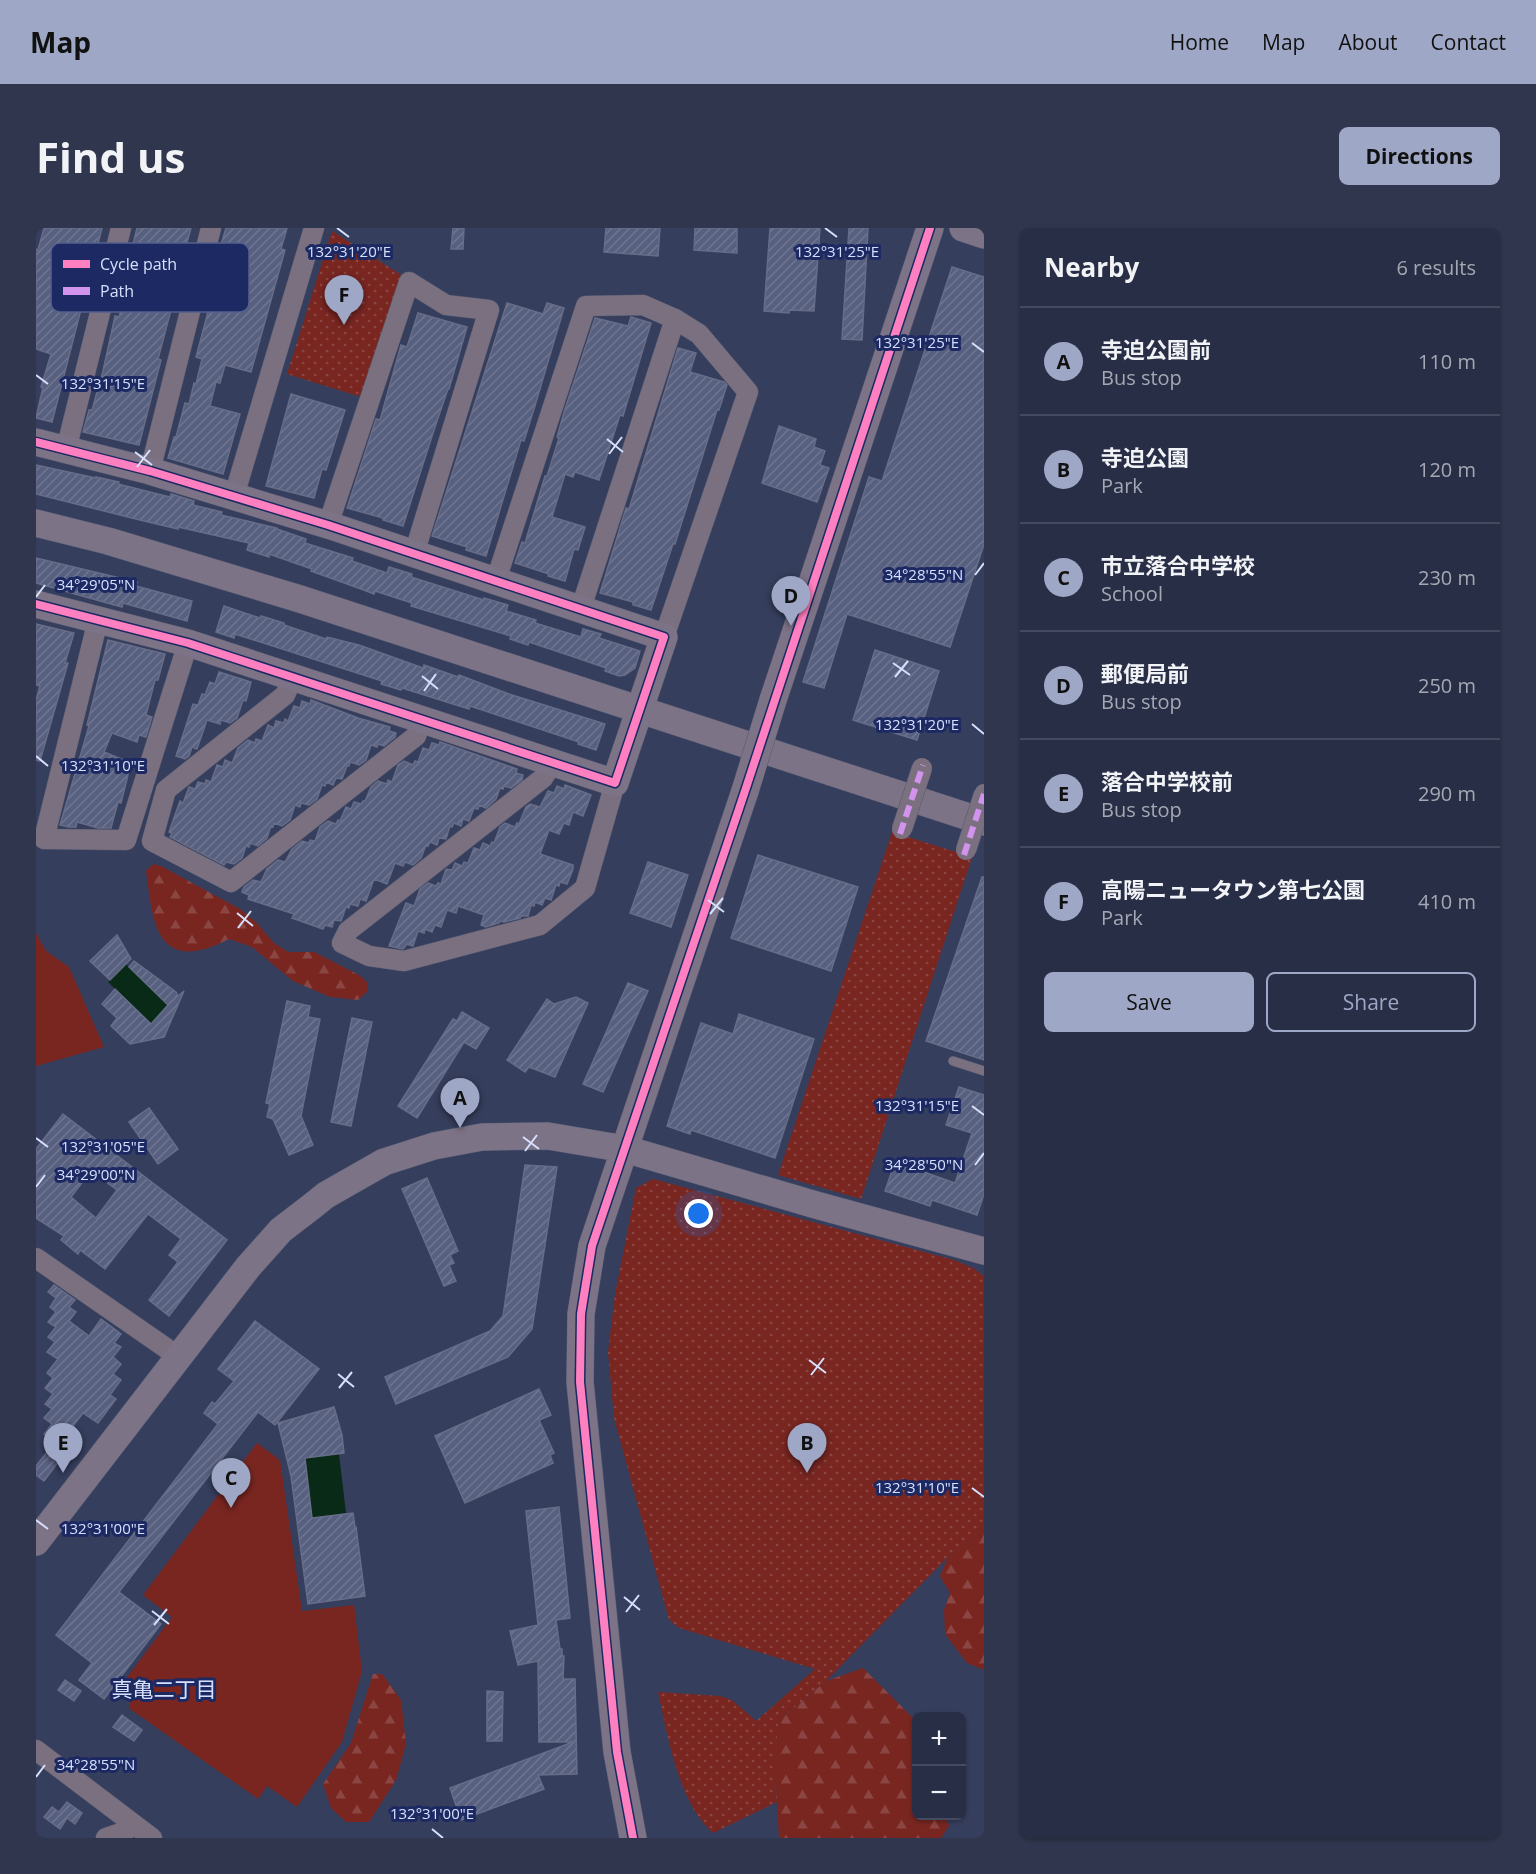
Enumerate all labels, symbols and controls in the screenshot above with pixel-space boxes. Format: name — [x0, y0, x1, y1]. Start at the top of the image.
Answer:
text: Map — [30, 23, 91, 61]
text: Home — [1170, 28, 1229, 56]
text: Map — [1262, 28, 1305, 56]
text: About — [1338, 28, 1398, 56]
text: Contact — [1431, 28, 1506, 56]
button: Directions — [1339, 127, 1500, 185]
text: Find us — [36, 128, 185, 185]
text: 132°31'20"E — [307, 241, 391, 261]
text: 132°31'25"E — [795, 241, 879, 261]
legend — [51, 243, 249, 312]
text: Nearby — [1044, 249, 1139, 285]
text: Cycle path — [100, 253, 177, 275]
text: 6 results — [1396, 254, 1476, 281]
pin: F — [324, 276, 364, 325]
text: Path — [100, 280, 134, 302]
text: 132°31'25"E — [875, 332, 959, 352]
text: 寺迫公園前 — [1101, 334, 1211, 364]
text: A — [1057, 348, 1070, 375]
text: 110 m — [1418, 348, 1476, 375]
text: Bus stop — [1101, 364, 1182, 391]
text: 132°31'15"E — [61, 373, 145, 393]
text: 寺迫公園 — [1101, 442, 1189, 472]
text: B — [1057, 456, 1070, 483]
text: 120 m — [1418, 456, 1476, 483]
text: Park — [1101, 472, 1143, 499]
text: 市立落合中学校 — [1101, 550, 1255, 580]
text: 34°28'55"N — [885, 564, 963, 584]
text: C — [1057, 564, 1070, 591]
text: 230 m — [1418, 564, 1476, 591]
text: 34°29'05"N — [57, 574, 135, 594]
pin: D — [772, 576, 810, 626]
text: School — [1101, 580, 1163, 607]
text: 郵便局前 — [1101, 658, 1189, 688]
text: D — [1056, 672, 1071, 699]
text: 250 m — [1418, 672, 1476, 699]
text: Bus stop — [1101, 688, 1182, 715]
text: 132°31'20"E — [875, 714, 959, 734]
text: 132°31'10"E — [61, 755, 145, 775]
text: 落合中学校前 — [1101, 766, 1233, 796]
text: E — [1058, 780, 1069, 807]
text: 290 m — [1418, 780, 1476, 807]
text: Bus stop — [1101, 796, 1182, 823]
text: 高陽ニュータウン第七公園 — [1101, 874, 1365, 904]
text: F — [1058, 888, 1069, 915]
text: 410 m — [1418, 888, 1476, 915]
text: Park — [1101, 904, 1143, 931]
button: Save — [1044, 972, 1254, 1032]
button: Share — [1266, 972, 1476, 1032]
pin: A — [440, 1078, 480, 1128]
text: 132°31'15"E — [875, 1095, 959, 1115]
text: 132°31'05"E — [61, 1136, 145, 1156]
text: 34°28'50"N — [885, 1154, 963, 1174]
text: 34°29'00"N — [57, 1164, 135, 1184]
your location — [684, 1199, 713, 1228]
pin: E — [44, 1424, 82, 1473]
pin: B — [788, 1424, 826, 1473]
pin: C — [212, 1458, 250, 1508]
text: 132°31'10"E — [875, 1477, 959, 1497]
text: 132°31'00"E — [61, 1518, 145, 1538]
district label: 真亀二丁目 — [112, 1675, 217, 1703]
map controls — [912, 1712, 966, 1820]
button: + — [912, 1712, 966, 1766]
text: 34°28'55"N — [57, 1754, 135, 1774]
button: − — [912, 1766, 966, 1820]
text: 132°31'00"E — [390, 1803, 474, 1823]

